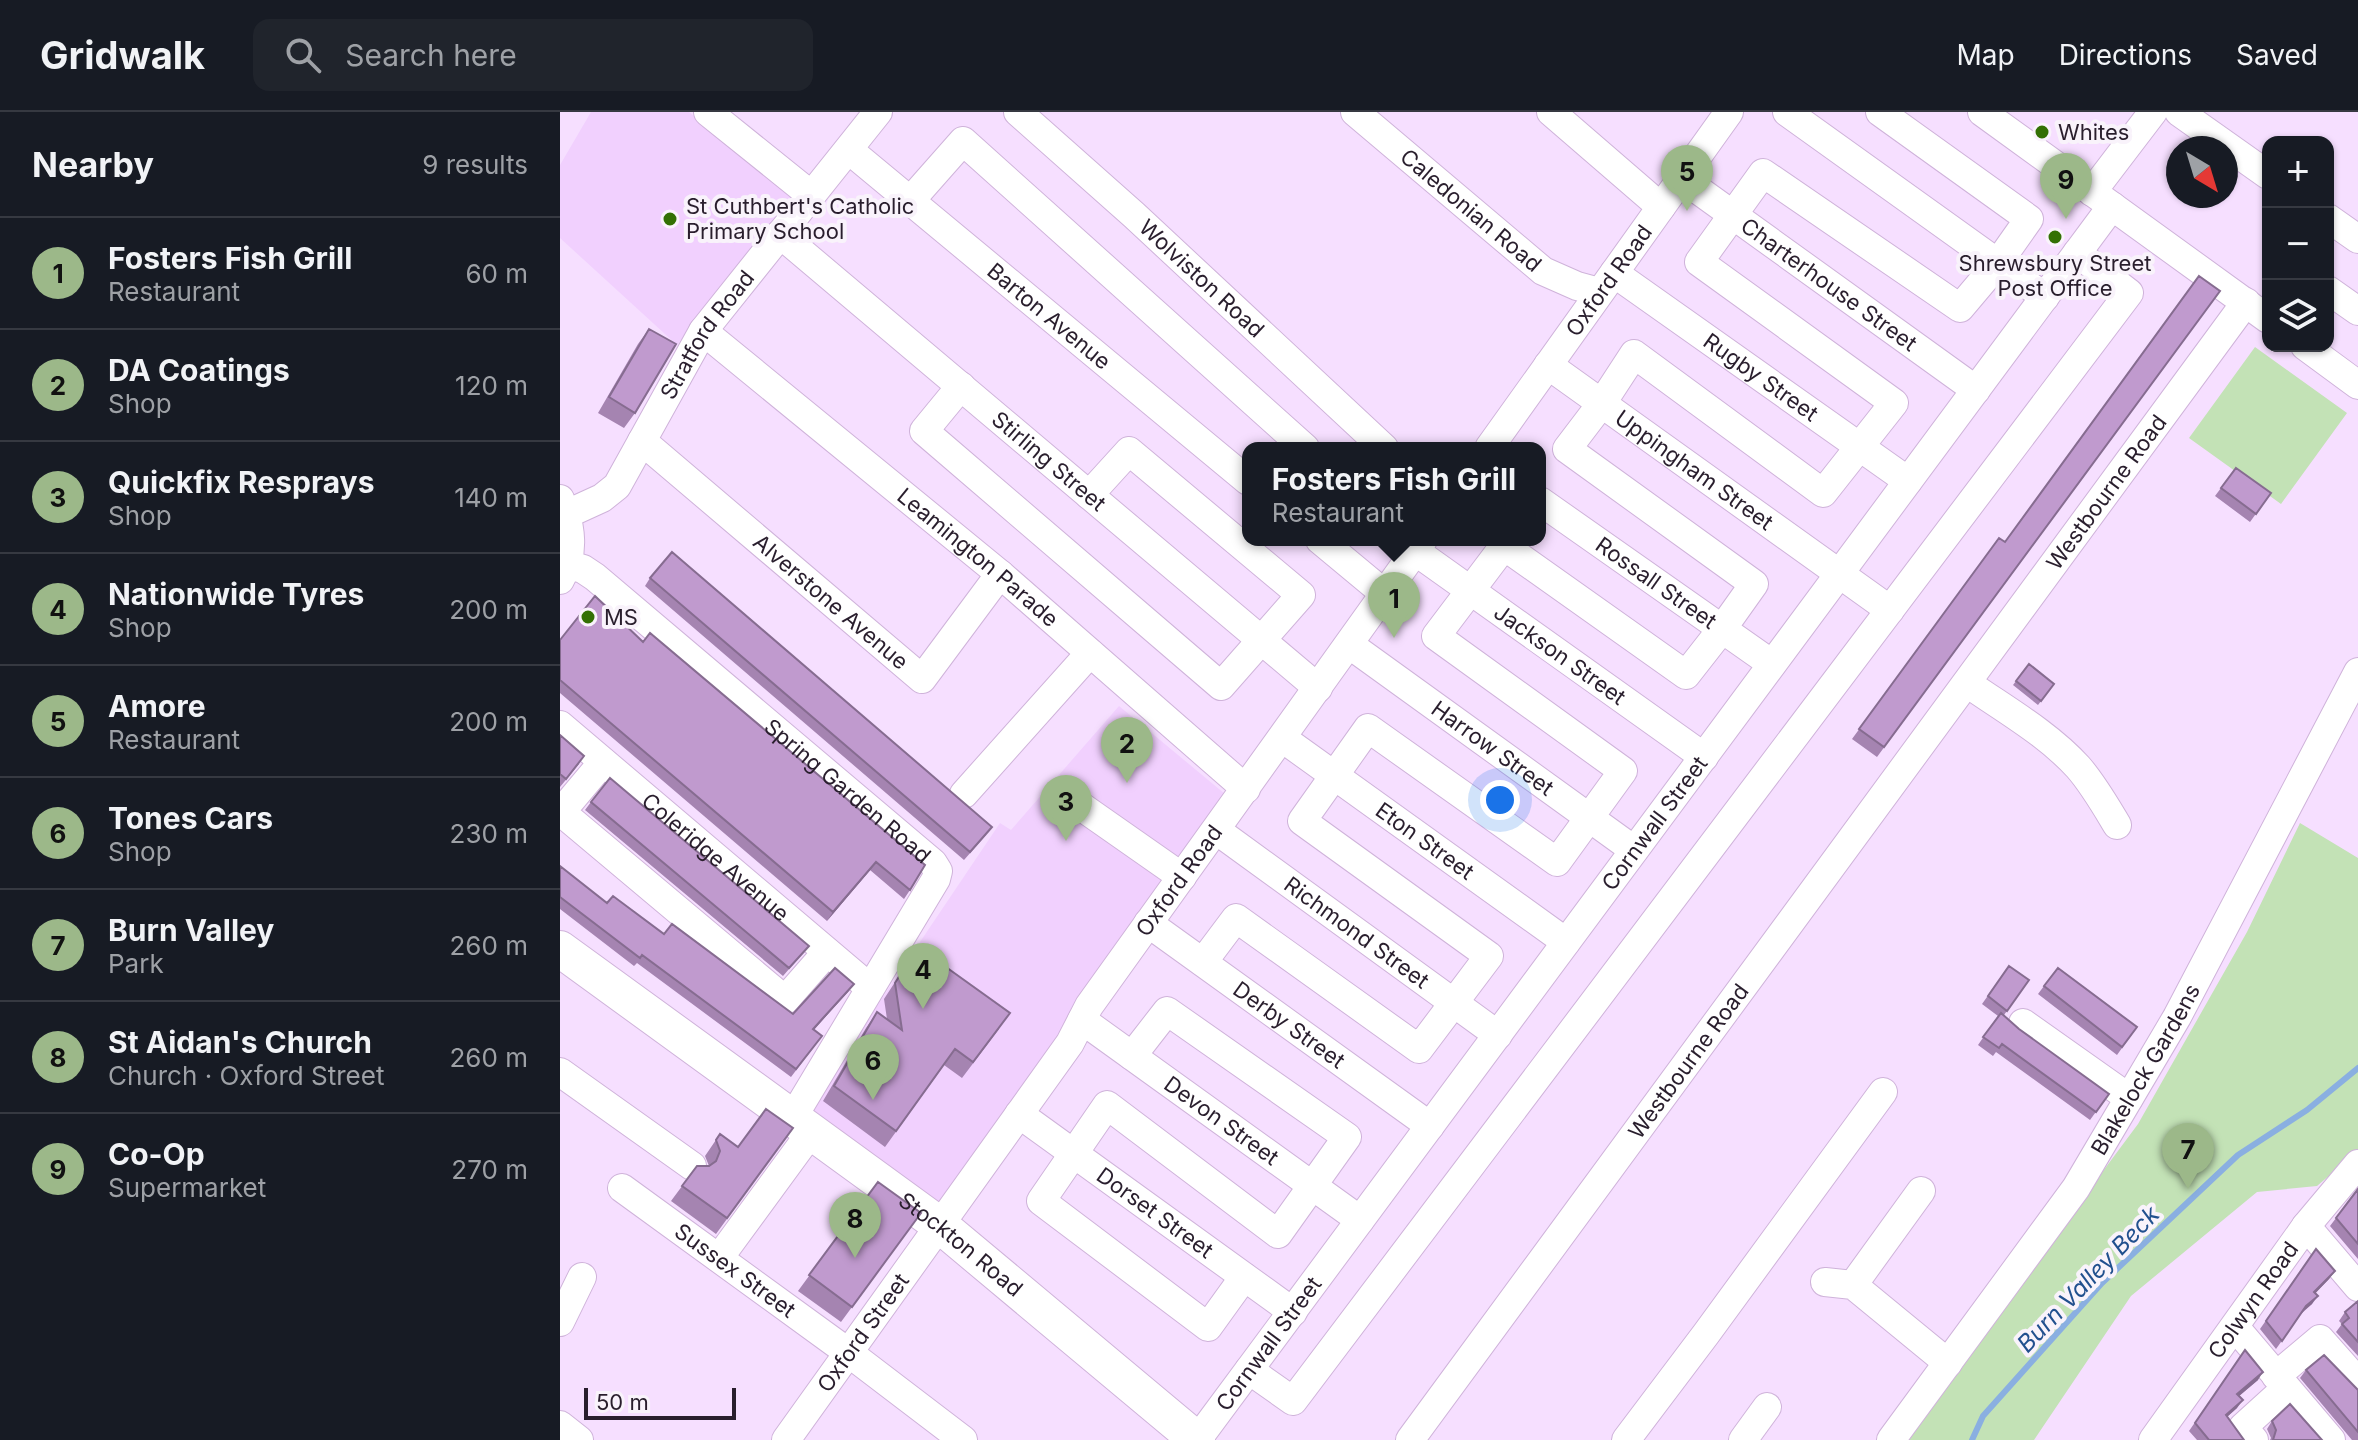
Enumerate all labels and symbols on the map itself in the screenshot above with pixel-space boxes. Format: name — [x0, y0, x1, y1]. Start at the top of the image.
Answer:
place label: Whites — [2058, 119, 2129, 145]
marker: Whites — [2033, 123, 2051, 141]
north arrow — [2166, 136, 2238, 208]
street label: Caledonian Road — [1395, 143, 1547, 277]
pin: 5 — [1661, 145, 1713, 211]
pin: 9 — [2040, 153, 2092, 219]
place label: St Cuthbert's Catholic Primary School — [686, 193, 914, 244]
marker: St Cuthbert's Catholic Primary School — [661, 210, 679, 228]
street label: Charterhouse Street — [1736, 212, 1922, 356]
street label: Wolviston Road — [1134, 214, 1270, 343]
street label: Oxford Road — [1560, 220, 1657, 341]
marker: Shrewsbury Street Post Office — [2046, 228, 2064, 246]
place label: Shrewsbury Street Post Office — [1959, 250, 2151, 301]
street label: Barton Avenue — [982, 257, 1116, 375]
street label: Stratford Road — [655, 265, 759, 404]
street label: Rugby Street — [1699, 328, 1823, 426]
street label: Uppingham Street — [1610, 404, 1778, 535]
street label: Stirling Street — [987, 406, 1111, 516]
street label: Westbourne Road — [2041, 410, 2172, 575]
street label: Leamington Parade — [892, 482, 1064, 632]
street label: Alverstone Avenue — [748, 529, 914, 675]
street label: Rossall Street — [1591, 531, 1722, 634]
pin: 1 — [1368, 572, 1420, 638]
street label: Jackson Street — [1489, 599, 1631, 710]
place label: MS — [604, 604, 638, 630]
marker: MS — [579, 608, 597, 626]
street label: Harrow Street — [1427, 695, 1559, 801]
street label: Spring Garden Road — [759, 713, 936, 868]
pin: 2 — [1101, 717, 1153, 783]
street label: Cornwall Street — [1596, 751, 1713, 895]
pin: 3 — [1040, 775, 1092, 841]
your location — [1480, 780, 1520, 820]
street label: Coleridge Avenue — [637, 787, 794, 927]
street label: Eton Street — [1371, 797, 1479, 885]
street label: Oxford Road — [1130, 820, 1228, 941]
street label: Richmond Street — [1279, 871, 1434, 994]
pin: 4 — [897, 943, 949, 1009]
street label: Derby Street — [1228, 976, 1350, 1073]
street label: Westbourne Road — [1623, 979, 1754, 1144]
street label: Blakelock Gardens — [2085, 979, 2205, 1160]
pin: 6 — [847, 1034, 899, 1100]
street label: Devon Street — [1159, 1071, 1284, 1170]
pin: 7 — [2162, 1123, 2214, 1189]
street label: Dorset Street — [1092, 1162, 1218, 1263]
street label: Stockton Road — [894, 1187, 1028, 1302]
pin: 8 — [829, 1192, 881, 1258]
water label: Burn Valley Beck — [2011, 1199, 2166, 1358]
street label: Sussex Street — [670, 1218, 801, 1323]
street label: Colwyn Road — [2203, 1237, 2304, 1363]
street label: Oxford Street — [812, 1268, 914, 1397]
street label: Cornwall Street — [1210, 1272, 1327, 1416]
scale bar — [584, 1384, 736, 1420]

